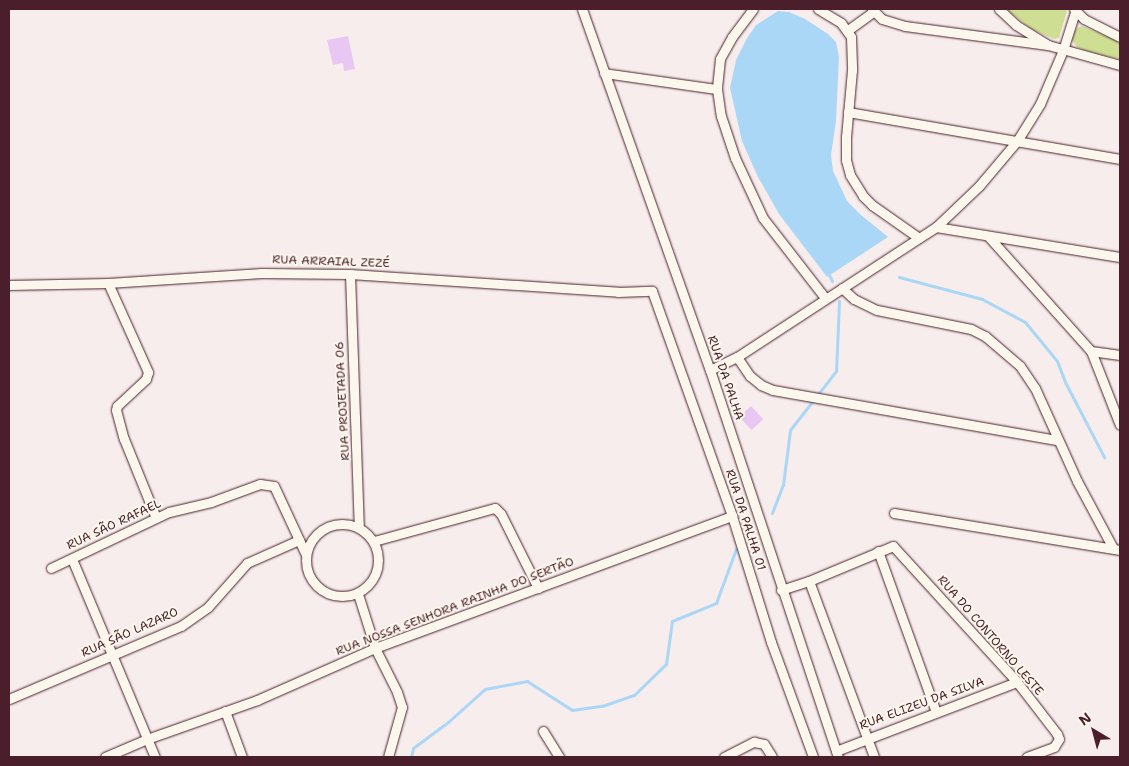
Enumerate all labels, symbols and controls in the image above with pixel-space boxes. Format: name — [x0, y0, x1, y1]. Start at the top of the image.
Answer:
street label: RUA ARRAIAL ZEZÉ — [272, 253, 390, 271]
street label: RUA DA PALHA — [704, 334, 746, 422]
street label: RUA PROJETADA 06 — [333, 341, 353, 461]
street label: RUA DA PALHA 01 — [722, 468, 768, 572]
street label: RUA SÃO RAFAEL — [65, 497, 163, 553]
street label: RUA NOSSA SENHORA RAINHA DO SERTÃO — [334, 555, 576, 659]
street label: RUA DO CONTORNO LESTE — [934, 573, 1046, 699]
street label: RUA SÃO LAZARO — [79, 605, 181, 661]
street label: RUA ELIZEU DA SILVA — [858, 675, 986, 733]
north arrow — [1069, 706, 1119, 756]
text: N — [1075, 708, 1095, 730]

